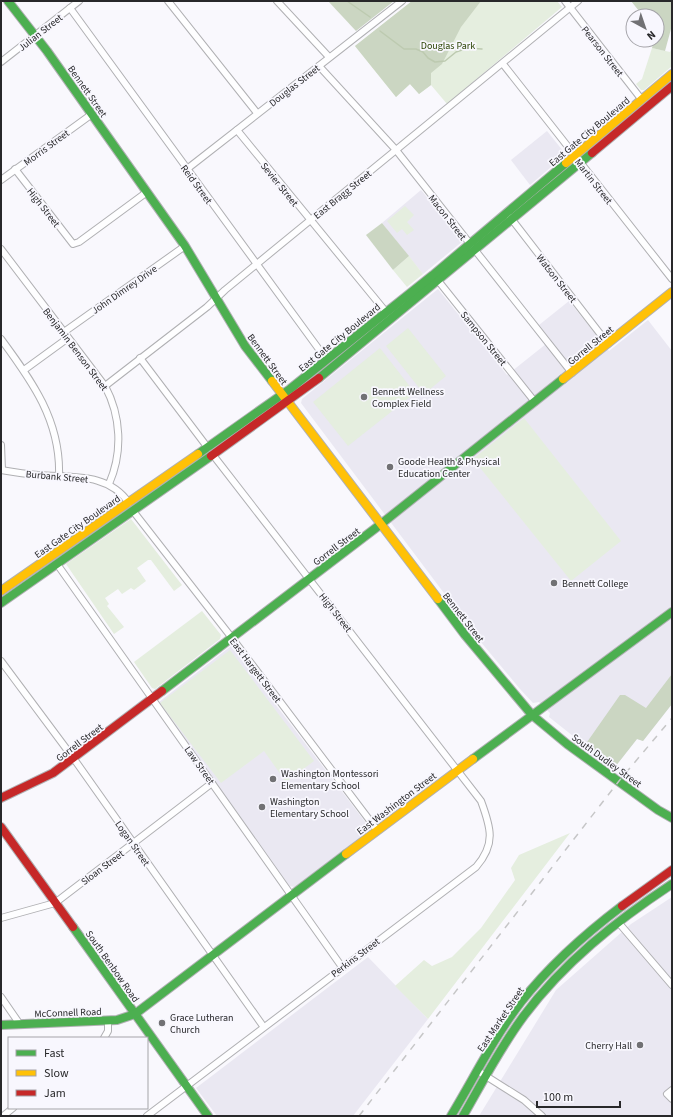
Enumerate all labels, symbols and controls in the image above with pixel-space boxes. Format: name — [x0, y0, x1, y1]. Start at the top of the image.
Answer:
north arrow — [625, 8, 665, 48]
street label: Julian Street — [15, 11, 66, 55]
street label: Pearson Street — [578, 23, 627, 80]
text: N — [643, 27, 659, 43]
park label: Douglas Park — [421, 39, 475, 53]
street label: Douglas Street — [266, 61, 323, 110]
street label: Bennett Street — [64, 63, 111, 121]
street label: East Gate City Boulevard — [546, 94, 633, 170]
street label: Morris Street — [21, 126, 73, 169]
street label: Martin Street — [571, 156, 616, 208]
street label: Sevier Street — [257, 160, 302, 210]
street label: Reid Street — [177, 162, 216, 208]
street label: East Bragg Street — [311, 167, 375, 223]
street label: High Street — [23, 185, 63, 231]
street label: Macon Street — [425, 192, 470, 244]
street label: Watson Street — [533, 251, 580, 306]
street label: John Dimrey Drive — [89, 262, 160, 318]
street label: East Gate City Boulevard — [296, 300, 384, 375]
street label: Benjamin Benson Street — [39, 305, 111, 394]
street label: Sampson Street — [457, 308, 510, 369]
street label: Gorrell Street — [565, 322, 617, 369]
street label: Bennett Street — [244, 331, 291, 389]
place label: Bennett Wellness Complex Field — [372, 385, 444, 411]
marker: Bennett Wellness Complex Field — [359, 392, 369, 402]
place label: Goode Health & Physical Education Center — [398, 455, 500, 481]
marker: Goode Health & Physical Education Center — [385, 462, 395, 472]
street label: Burbank Street — [25, 467, 89, 487]
street label: East Gate City Boulevard — [32, 492, 123, 562]
street label: Gorrell Street — [310, 524, 363, 569]
place label: Bennett College — [562, 577, 628, 591]
marker: Bennett College — [549, 578, 559, 588]
street label: High Street — [315, 590, 355, 636]
street label: Bennett Street — [439, 590, 488, 646]
street label: East Hargett Street — [226, 635, 285, 706]
street label: Gorrell Street — [53, 720, 106, 765]
street label: South Dudley Street — [569, 731, 645, 791]
street label: Law Street — [181, 743, 218, 788]
place label: Washington Montessori Elementary School — [281, 767, 379, 793]
street label: East Washington Street — [354, 769, 440, 838]
marker: Washington Montessori Elementary School — [268, 774, 278, 784]
place label: Washington Elementary School — [270, 795, 349, 821]
marker: Washington Elementary School — [257, 802, 267, 812]
street label: Logan Street — [111, 818, 153, 870]
street label: Sloan Street — [78, 847, 128, 889]
street label: South Benbow Road — [82, 928, 142, 1005]
street label: Perkins Street — [328, 934, 383, 981]
street label: East Market Street — [474, 984, 528, 1055]
street label: McConnell Road — [34, 1005, 102, 1021]
place label: Grace Lutheran Church — [170, 1011, 233, 1037]
marker: Grace Lutheran Church — [157, 1018, 167, 1028]
legend — [8, 1037, 148, 1109]
place label: Cherry Hall — [585, 1039, 632, 1053]
marker: Cherry Hall — [635, 1040, 645, 1050]
text: Fast — [44, 1045, 64, 1062]
text: Slow — [44, 1065, 69, 1082]
scale bar — [537, 1083, 620, 1109]
text: Jam — [44, 1085, 66, 1102]
text: 100 m — [543, 1089, 573, 1106]

